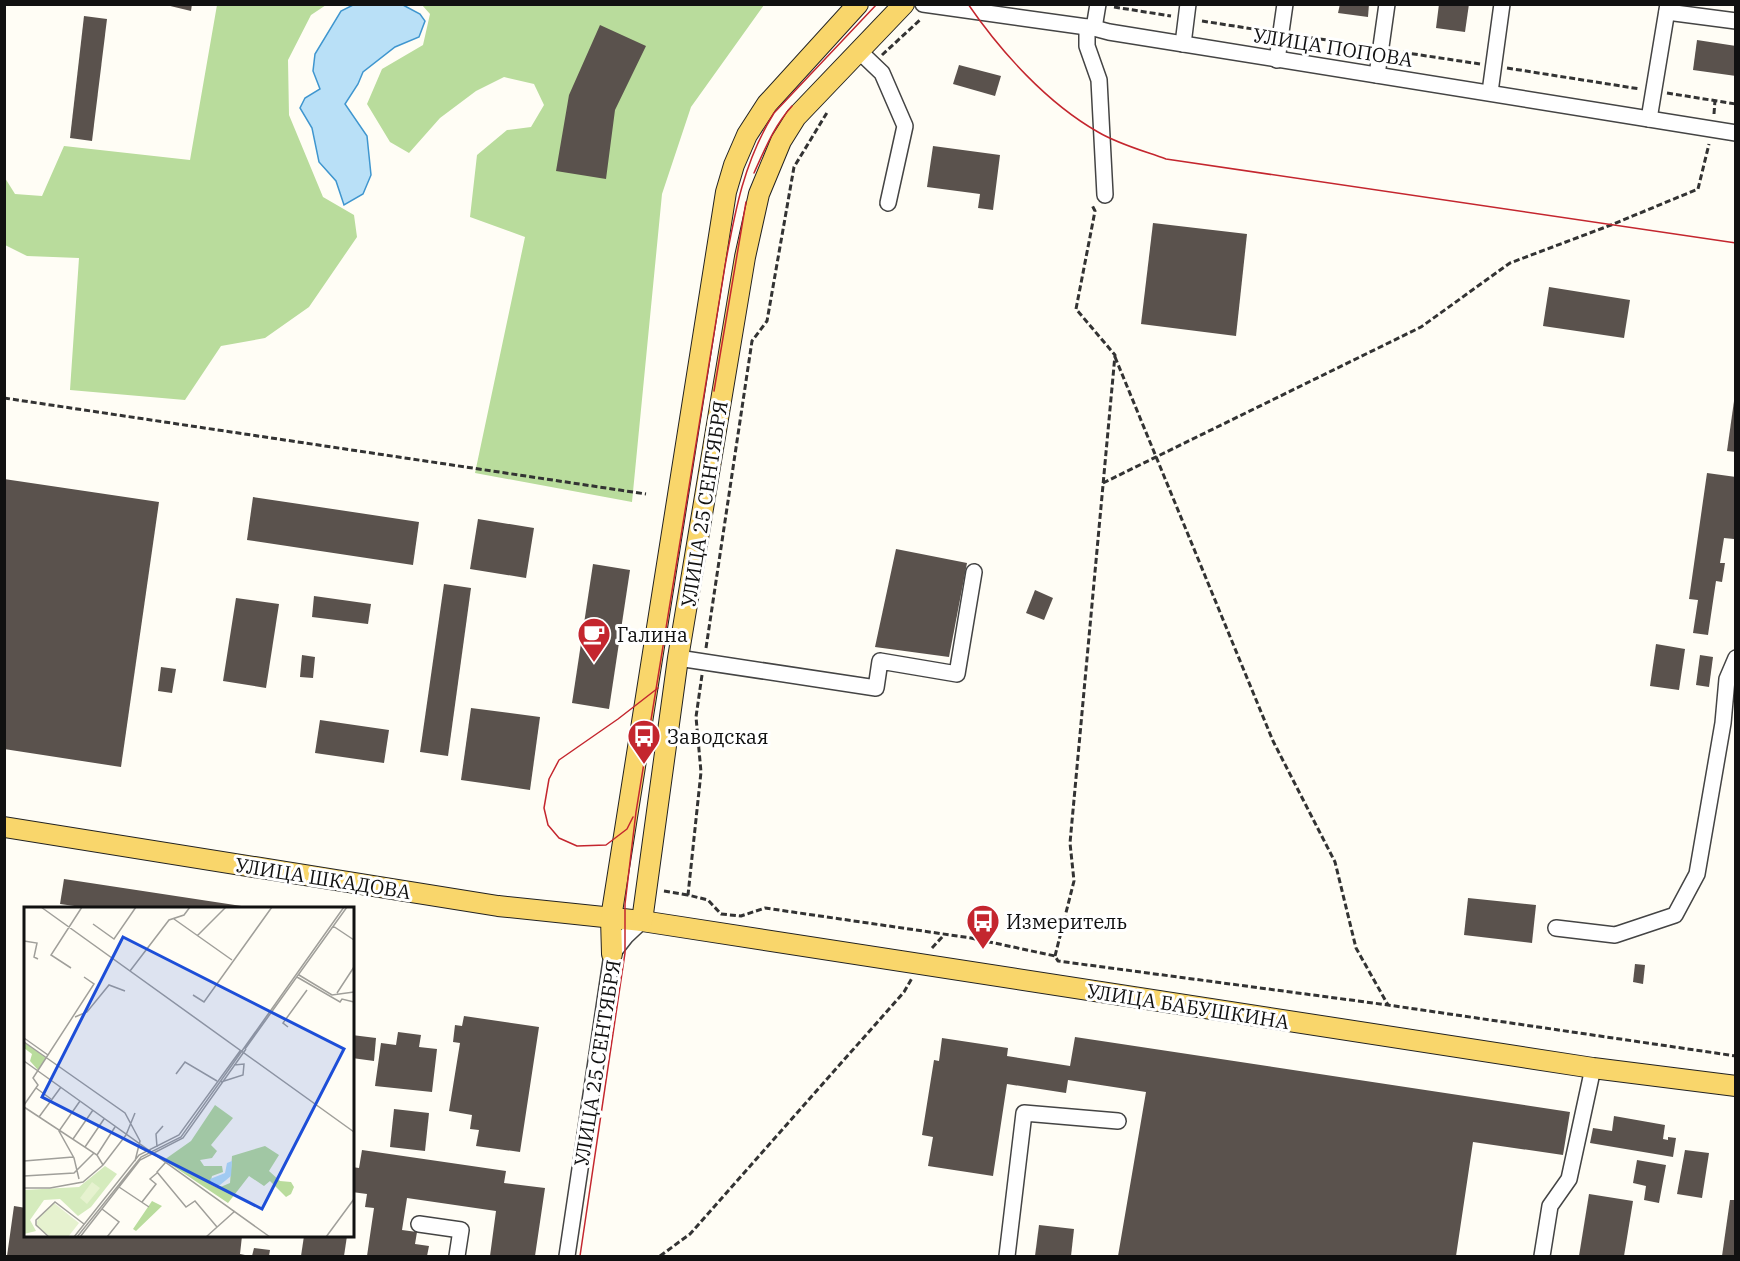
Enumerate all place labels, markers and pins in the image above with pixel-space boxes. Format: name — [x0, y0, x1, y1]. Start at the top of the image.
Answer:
cafe icon: Галина — [576, 616, 612, 663]
place label: Галина — [617, 621, 688, 648]
bus stop icon: Заводская — [626, 718, 662, 765]
place label: Заводская — [667, 723, 769, 750]
bus stop icon: Измеритель — [965, 903, 1001, 950]
place label: Измеритель — [1006, 908, 1127, 935]

